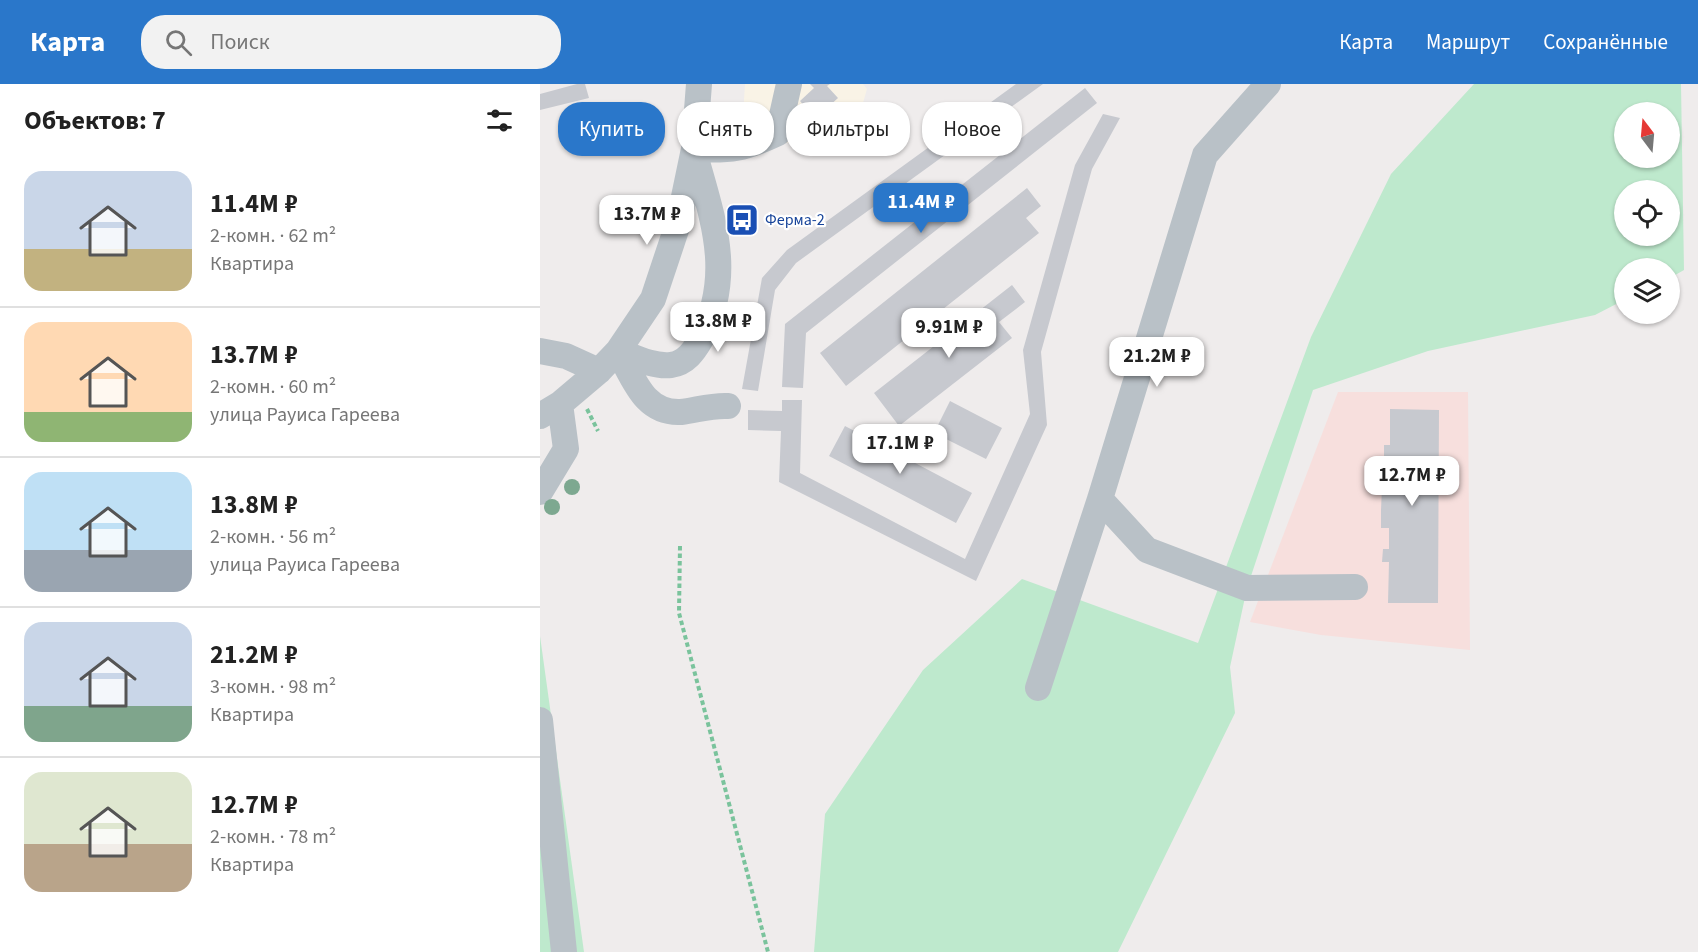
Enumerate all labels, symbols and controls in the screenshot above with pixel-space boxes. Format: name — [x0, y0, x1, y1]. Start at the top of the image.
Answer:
search box — [141, 15, 561, 69]
text: Карта — [30, 22, 105, 62]
icon: search — [162, 26, 195, 59]
text: Поиск — [210, 26, 270, 58]
text: Карта — [1339, 27, 1393, 57]
text: Маршрут — [1426, 27, 1510, 57]
text: Сохранённые — [1543, 27, 1668, 57]
text: Объектов: 7 — [24, 102, 166, 139]
chip: Купить — [558, 102, 665, 156]
chip: Снять — [677, 102, 774, 156]
chip: Фильтры — [786, 102, 910, 156]
chip: Новое — [922, 102, 1022, 156]
north arrow — [1614, 102, 1680, 168]
map controls — [1614, 102, 1680, 324]
icon: filters — [483, 104, 516, 137]
button: locate — [1614, 180, 1680, 246]
pin: 11.4M ₽ — [866, 183, 976, 234]
text: 11.4M ₽ — [210, 185, 298, 222]
text: 11.4M ₽ — [887, 188, 955, 216]
icon: home — [72, 195, 144, 267]
pin: 13.7M ₽ — [592, 195, 702, 246]
text: 13.7M ₽ — [613, 200, 681, 228]
bus stop icon: Ферма-2 — [724, 202, 760, 238]
place label: Ферма-2 — [765, 209, 825, 231]
text: 2-комн. · 62 m² — [210, 222, 336, 250]
text: Квартира — [210, 250, 294, 278]
button: layers — [1614, 258, 1680, 324]
pin: 13.8M ₽ — [663, 302, 773, 353]
text: 13.8M ₽ — [684, 307, 752, 335]
pin: 9.91M ₽ — [894, 308, 1004, 359]
text: 9.91M ₽ — [915, 313, 983, 341]
text: 13.7M ₽ — [210, 336, 298, 373]
pin: 21.2M ₽ — [1102, 337, 1212, 388]
text: 21.2M ₽ — [1123, 342, 1191, 370]
icon: home — [72, 346, 144, 418]
text: 2-комн. · 60 m² — [210, 373, 336, 401]
text: улица Рауиса Гареева — [210, 401, 400, 429]
pin: 17.1M ₽ — [845, 424, 955, 475]
text: 17.1M ₽ — [866, 429, 934, 457]
pin: 12.7M ₽ — [1357, 456, 1467, 507]
text: 12.7M ₽ — [1378, 461, 1446, 489]
text: 13.8M ₽ — [210, 486, 298, 523]
icon: home — [72, 496, 144, 568]
text: 2-комн. · 56 m² — [210, 523, 336, 551]
text: улица Рауиса Гареева — [210, 551, 400, 579]
text: 21.2M ₽ — [210, 636, 298, 673]
icon: home — [72, 646, 144, 718]
text: 3-комн. · 98 m² — [210, 673, 336, 701]
text: Квартира — [210, 701, 294, 729]
text: 12.7M ₽ — [210, 786, 298, 823]
icon: home — [72, 796, 144, 868]
text: 2-комн. · 78 m² — [210, 823, 336, 851]
text: Квартира — [210, 851, 294, 879]

